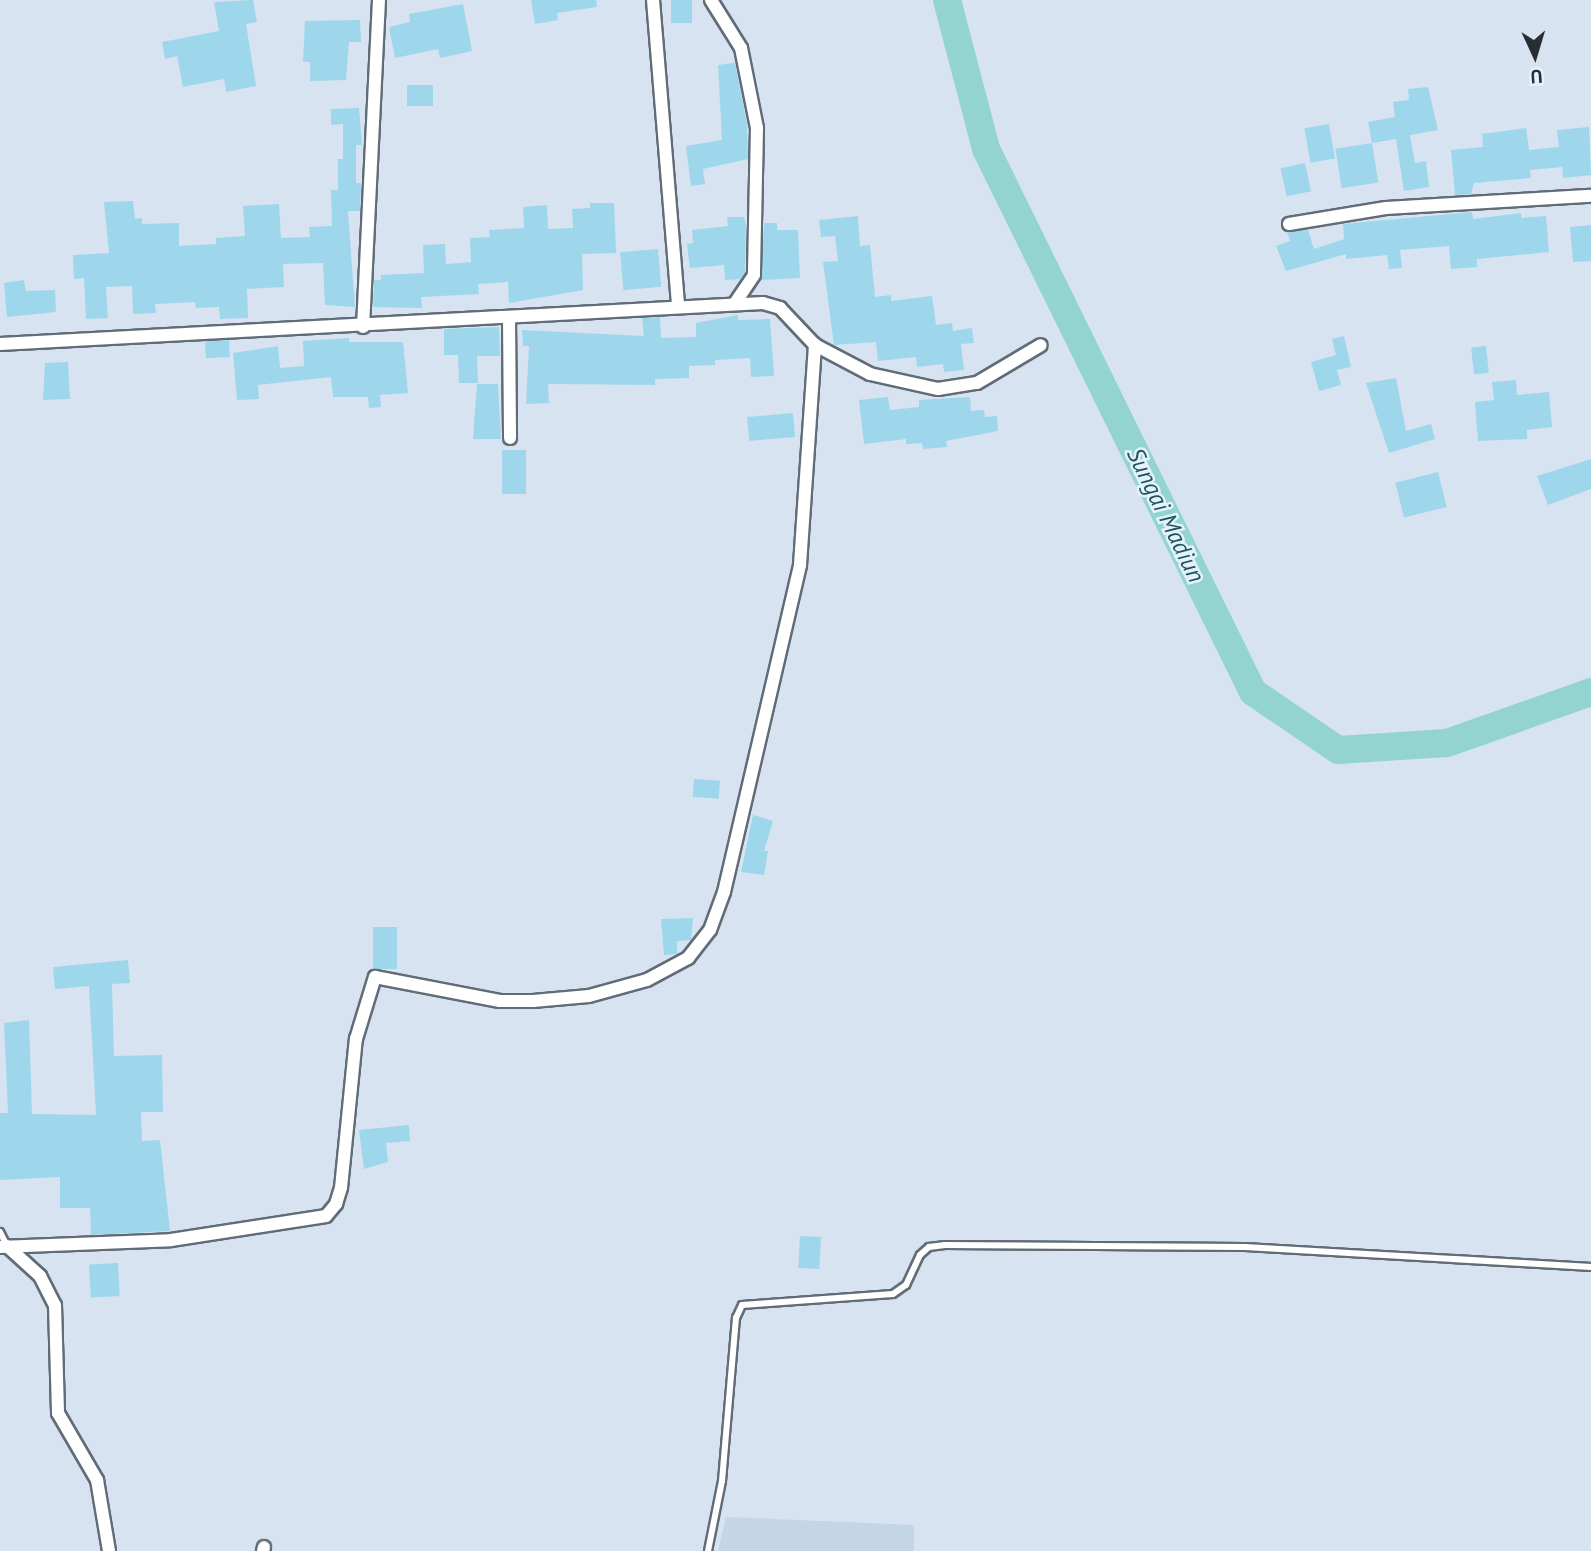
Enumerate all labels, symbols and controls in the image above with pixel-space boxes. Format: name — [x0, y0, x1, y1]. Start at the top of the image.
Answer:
north arrow — [1500, 21, 1570, 91]
text: U — [1530, 65, 1543, 89]
water label: Sungai Madiun — [1121, 443, 1211, 587]

